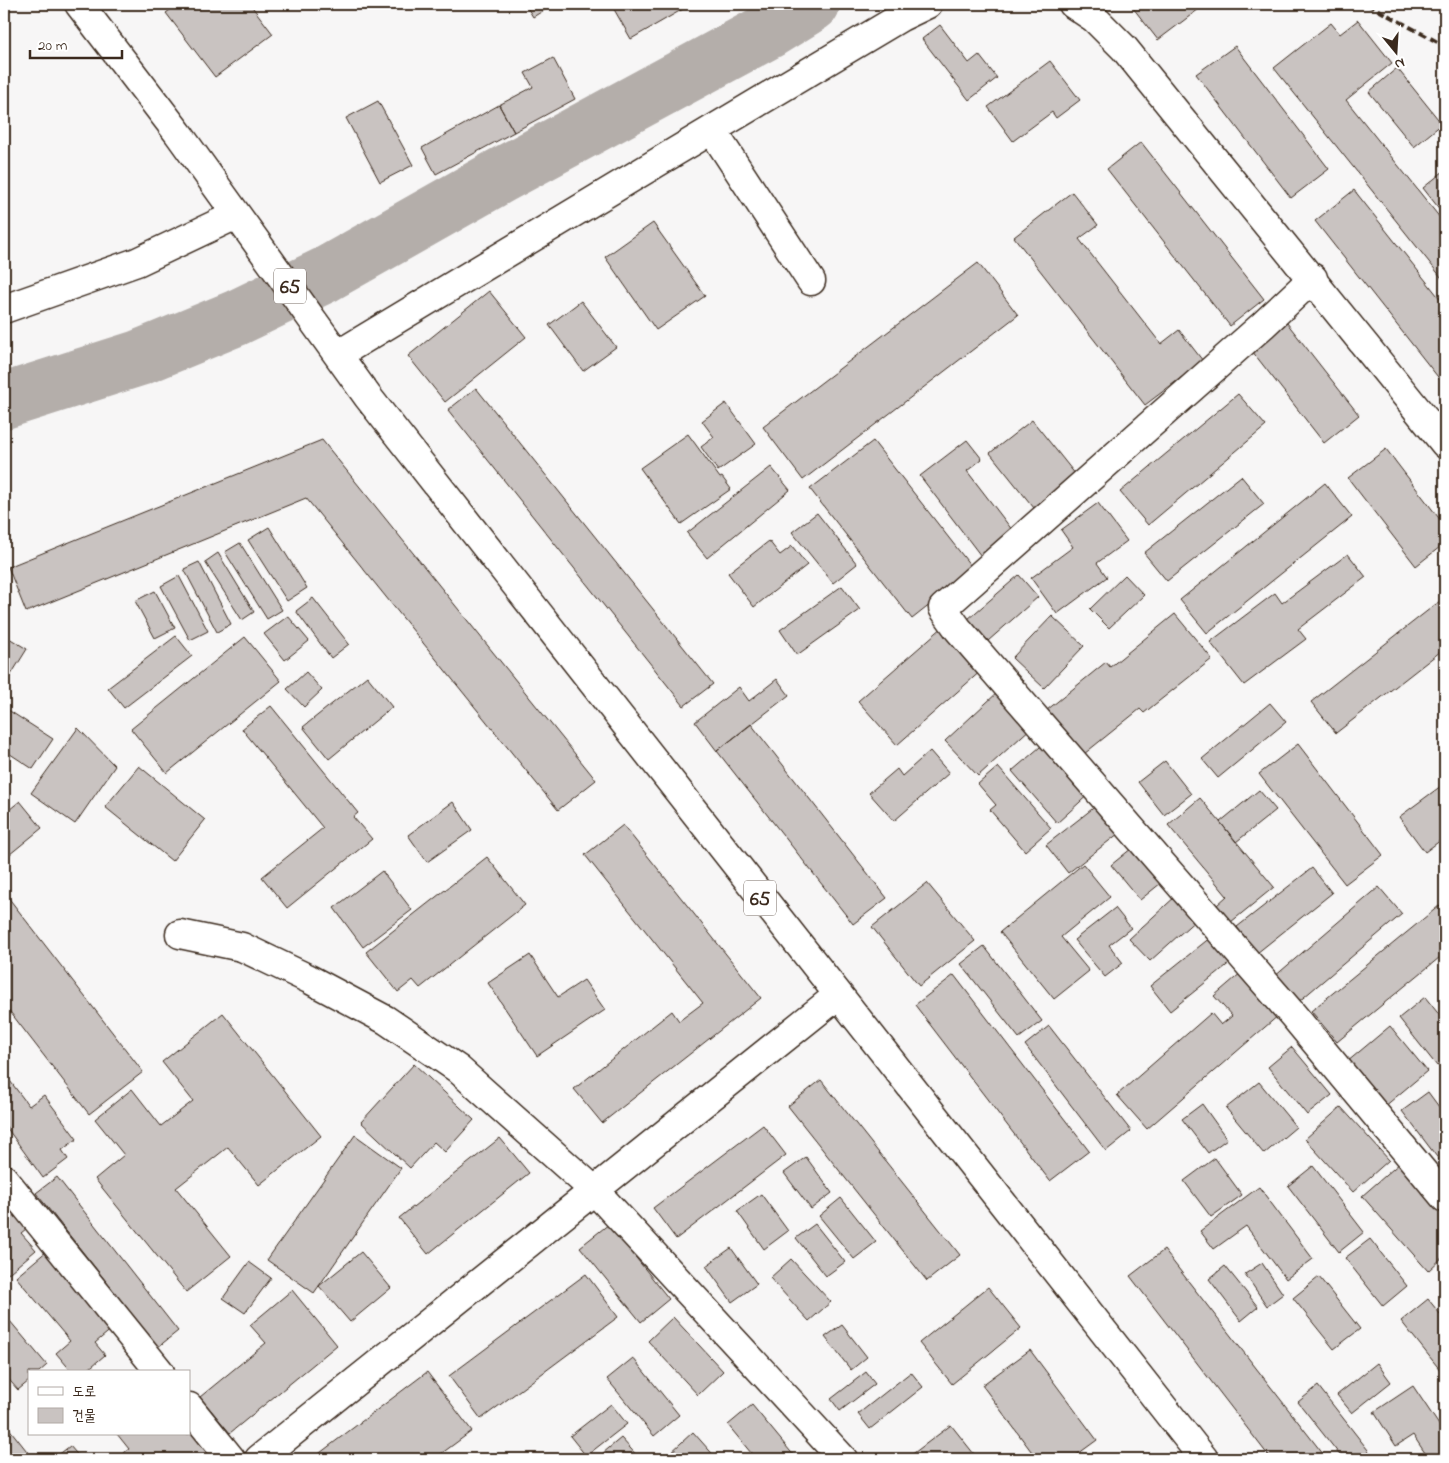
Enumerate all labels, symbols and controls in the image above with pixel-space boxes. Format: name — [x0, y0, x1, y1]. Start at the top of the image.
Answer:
scale bar — [30, 28, 122, 60]
north arrow — [1372, 28, 1422, 78]
text: 20 m — [38, 35, 68, 57]
text: N — [1392, 51, 1407, 74]
road number: 65 — [274, 268, 306, 304]
road number: 65 — [744, 880, 776, 916]
legend — [28, 1370, 190, 1436]
text: 도로 — [72, 1381, 96, 1403]
text: 건물 — [72, 1405, 96, 1427]

